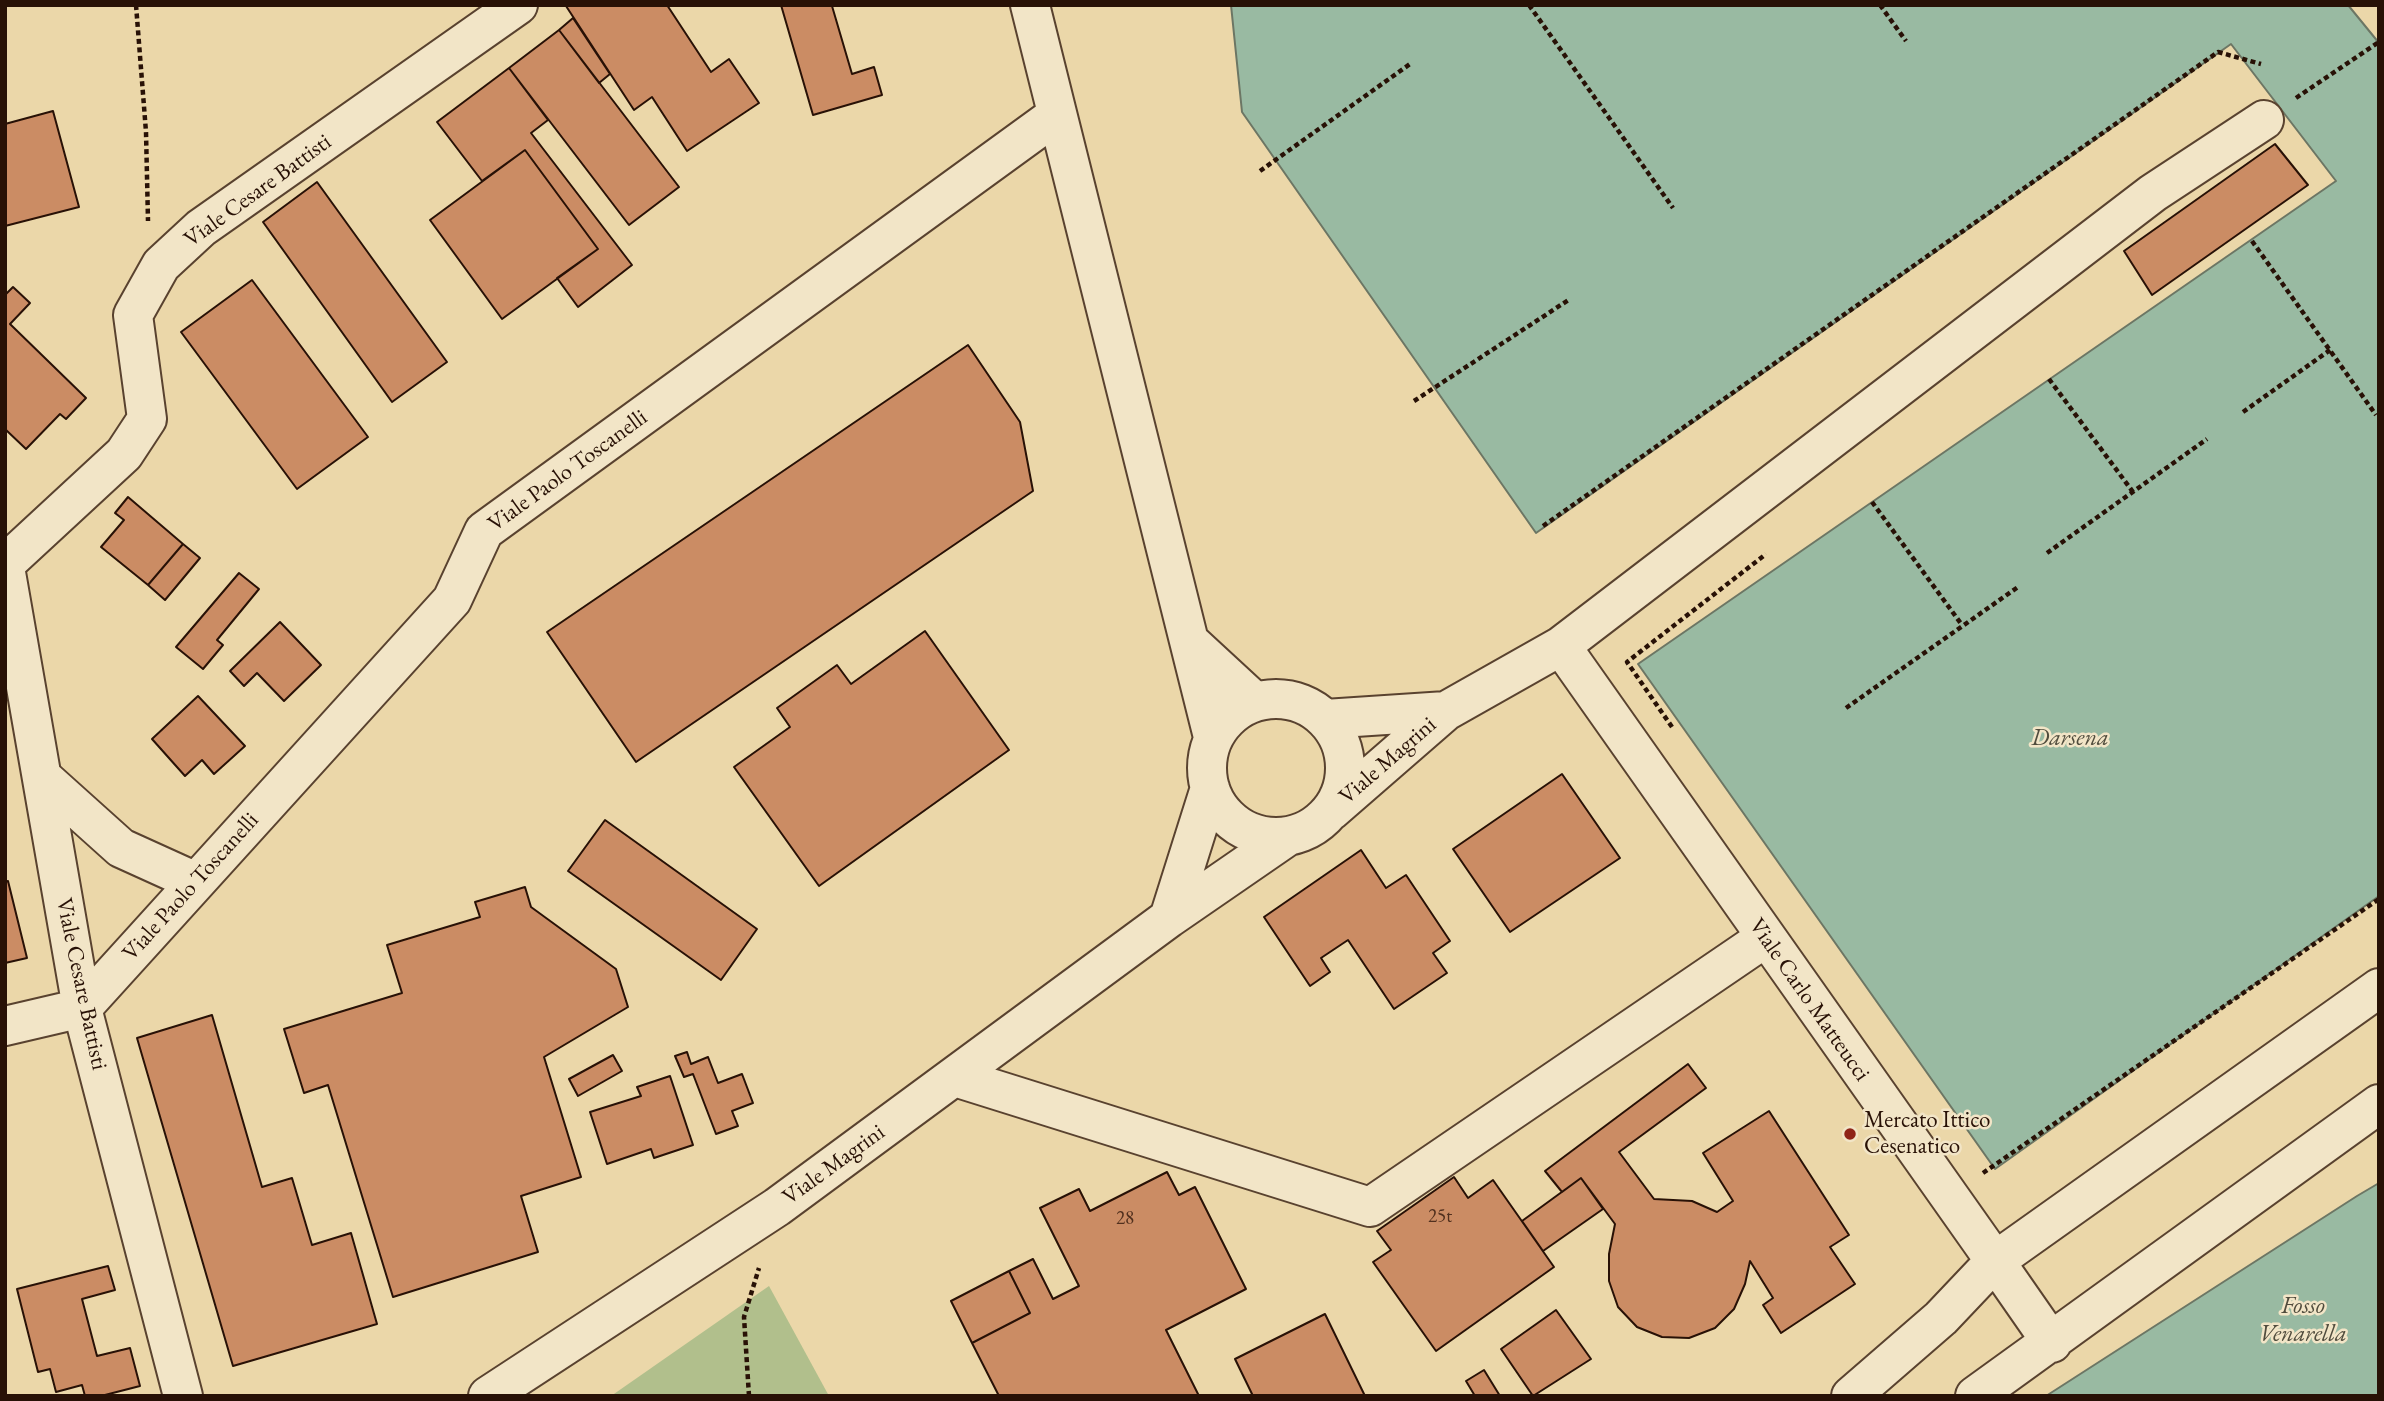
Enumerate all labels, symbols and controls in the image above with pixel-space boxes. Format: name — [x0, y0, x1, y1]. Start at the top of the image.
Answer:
street label: Viale Cesare Battisti — [179, 128, 337, 254]
street label: Viale Paolo Toscanelli — [483, 404, 653, 538]
street label: Viale Magrini — [1334, 711, 1442, 811]
water label: Darsena — [2031, 724, 2109, 752]
street label: Viale Paolo Toscanelli — [117, 807, 265, 967]
street label: Viale Cesare Battisti — [49, 895, 113, 1073]
street label: Viale Carlo Matteucci — [1742, 913, 1876, 1087]
place label: Mercato Ittico Cesenatico — [1864, 1107, 1990, 1161]
street label: Viale Magrini — [778, 1119, 890, 1211]
marker: Mercato Ittico Cesenatico — [1842, 1126, 1858, 1142]
house number: 25t — [1428, 1206, 1452, 1228]
house number: 28 — [1116, 1208, 1134, 1230]
water label: Fosso Venarella — [2259, 1292, 2347, 1348]

